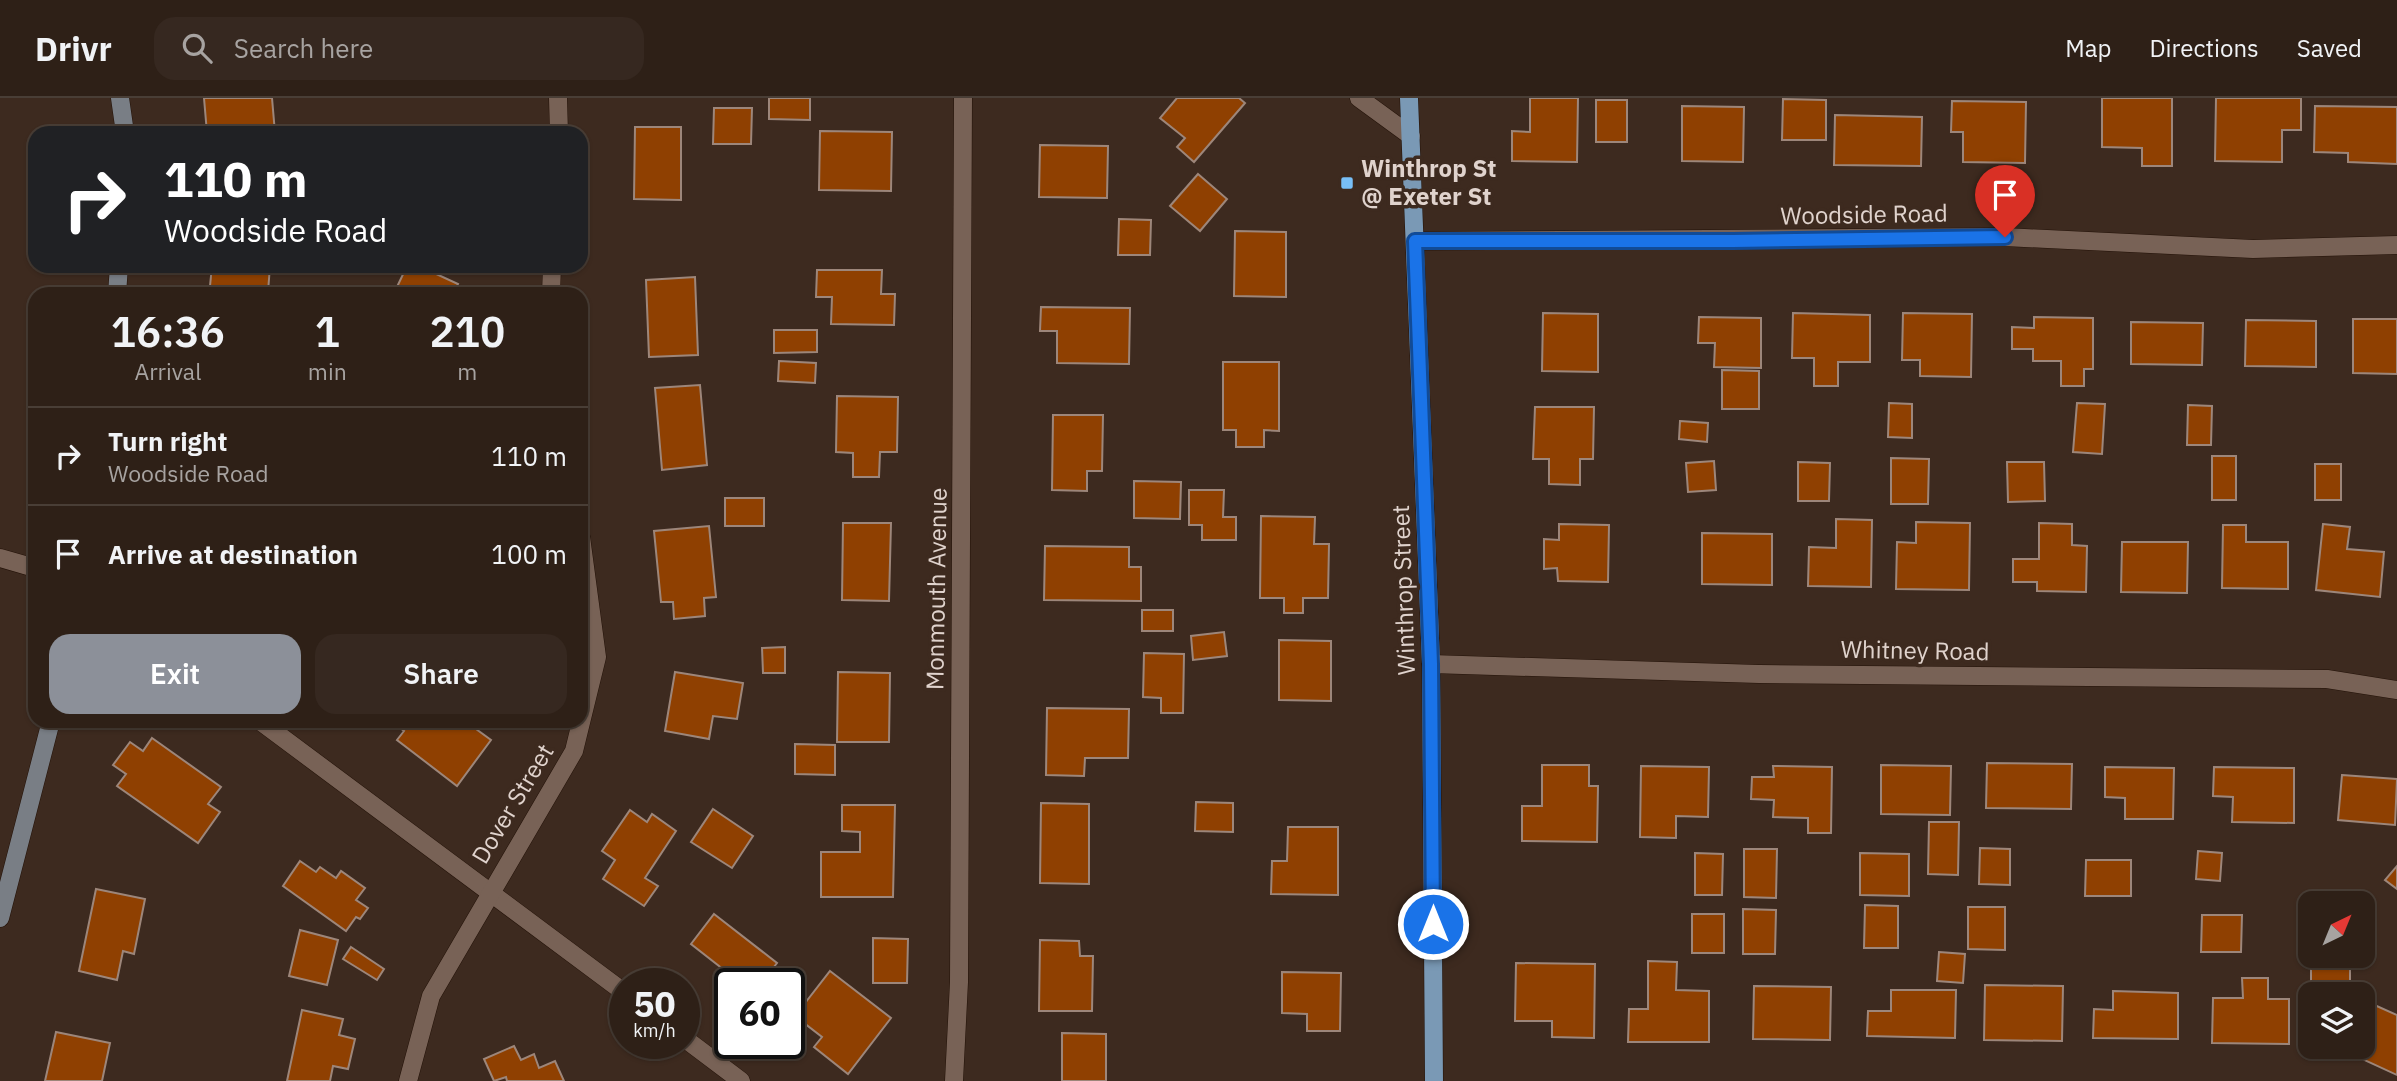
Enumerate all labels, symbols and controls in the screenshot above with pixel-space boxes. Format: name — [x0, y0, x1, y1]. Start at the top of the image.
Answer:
search box — [154, 17, 644, 80]
text: Drivr — [35, 27, 112, 70]
icon: search — [178, 29, 216, 67]
text: Search here — [234, 31, 373, 65]
text: Map — [2065, 32, 2111, 64]
text: Directions — [2149, 32, 2259, 64]
text: Saved — [2297, 32, 2362, 64]
text: 110 m — [164, 147, 308, 210]
place label: Winthrop St @ Exeter St — [1361, 152, 1496, 212]
icon: right — [49, 154, 140, 245]
pin — [1975, 165, 2035, 237]
marker: Winthrop St @ Exeter St — [1339, 175, 1355, 191]
icon: arrive — [1986, 176, 2024, 214]
street label: Woodside Road — [1780, 197, 1948, 231]
text: Woodside Road — [164, 209, 387, 251]
text: 16:36 — [111, 304, 225, 359]
text: 1 — [315, 304, 340, 359]
text: 210 — [430, 304, 505, 359]
text: Arrival — [134, 356, 201, 386]
text: min — [308, 356, 347, 386]
text: m — [457, 356, 477, 386]
text: Turn right — [108, 424, 227, 458]
icon: right — [49, 437, 87, 475]
text: 110 m — [491, 439, 567, 473]
text: Woodside Road — [108, 458, 268, 488]
street label: Monmouth Avenue — [918, 487, 954, 690]
street label: Winthrop Street — [1384, 504, 1422, 676]
icon: arrive — [49, 535, 87, 573]
text: Arrive at destination — [108, 537, 358, 571]
text: 100 m — [491, 537, 567, 571]
street label: Whitney Road — [1840, 633, 1990, 667]
button: Exit — [49, 634, 301, 714]
button: Share — [315, 634, 567, 714]
street label: Dover Street — [464, 738, 560, 869]
position arrow — [1396, 887, 1470, 961]
north arrow — [2298, 891, 2375, 968]
map controls — [2298, 891, 2375, 1059]
speed limit sign: 60 — [714, 968, 805, 1059]
text: 50 — [633, 981, 676, 1027]
button: layers — [2298, 982, 2375, 1059]
text: km/h — [633, 1019, 676, 1042]

